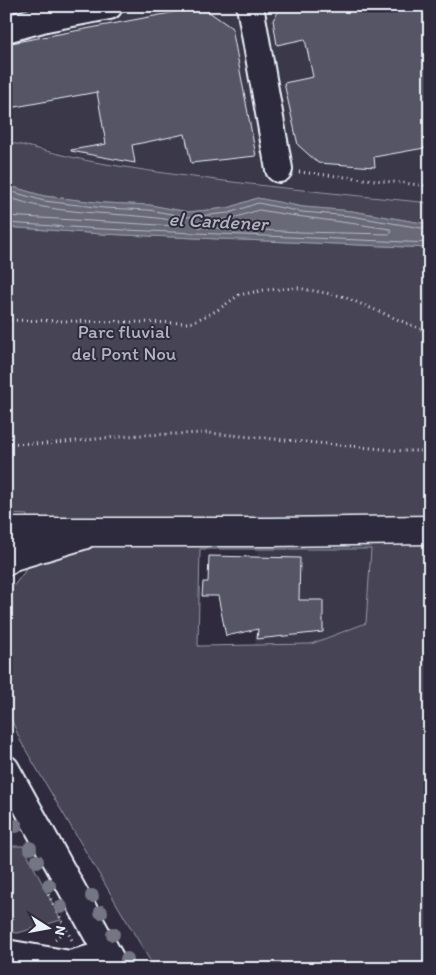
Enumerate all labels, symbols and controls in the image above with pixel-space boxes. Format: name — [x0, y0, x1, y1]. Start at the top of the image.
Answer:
water label: el Cardener — [168, 206, 270, 236]
park label: Parc fluvial del Pont Nou — [72, 320, 177, 365]
north arrow — [22, 902, 72, 952]
text: N — [51, 924, 70, 937]

